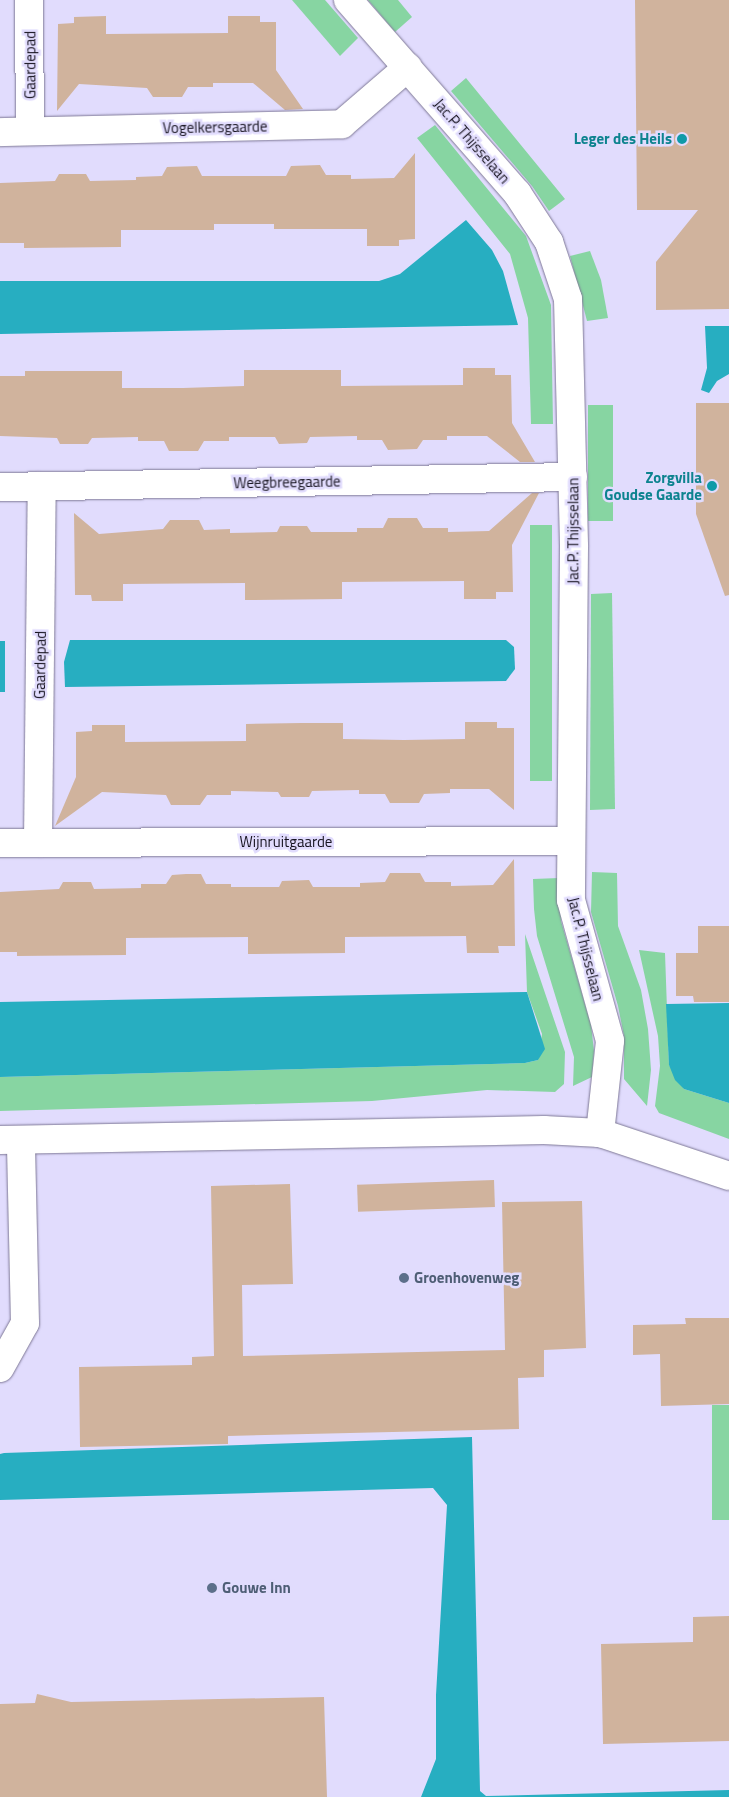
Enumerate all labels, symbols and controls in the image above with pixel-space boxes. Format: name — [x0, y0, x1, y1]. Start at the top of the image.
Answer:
street label: Gaardepad — [21, 31, 39, 99]
street label: Jac.P. Thijsselaan — [430, 95, 514, 187]
street label: Vogelkersgaarde — [162, 117, 268, 137]
place label: Leger des Heils — [574, 130, 672, 148]
marker: Leger des Heils — [676, 133, 688, 145]
place label: Zorgvilla Goudse Gaarde — [604, 468, 702, 503]
street label: Weegbreegaarde — [233, 472, 341, 492]
street label: Jac.P. Thijsselaan — [564, 478, 582, 584]
marker: Zorgvilla Goudse Gaarde — [706, 480, 718, 492]
street label: Gaardepad — [30, 631, 50, 699]
street label: Wijnruitgaarde — [240, 833, 332, 851]
street label: Jac.P. Thijsselaan — [564, 895, 608, 1003]
place label: Groenhovenweg — [414, 1269, 519, 1287]
marker: Groenhovenweg — [398, 1272, 410, 1284]
place label: Gouwe Inn — [222, 1579, 291, 1597]
marker: Gouwe Inn — [206, 1582, 218, 1594]

